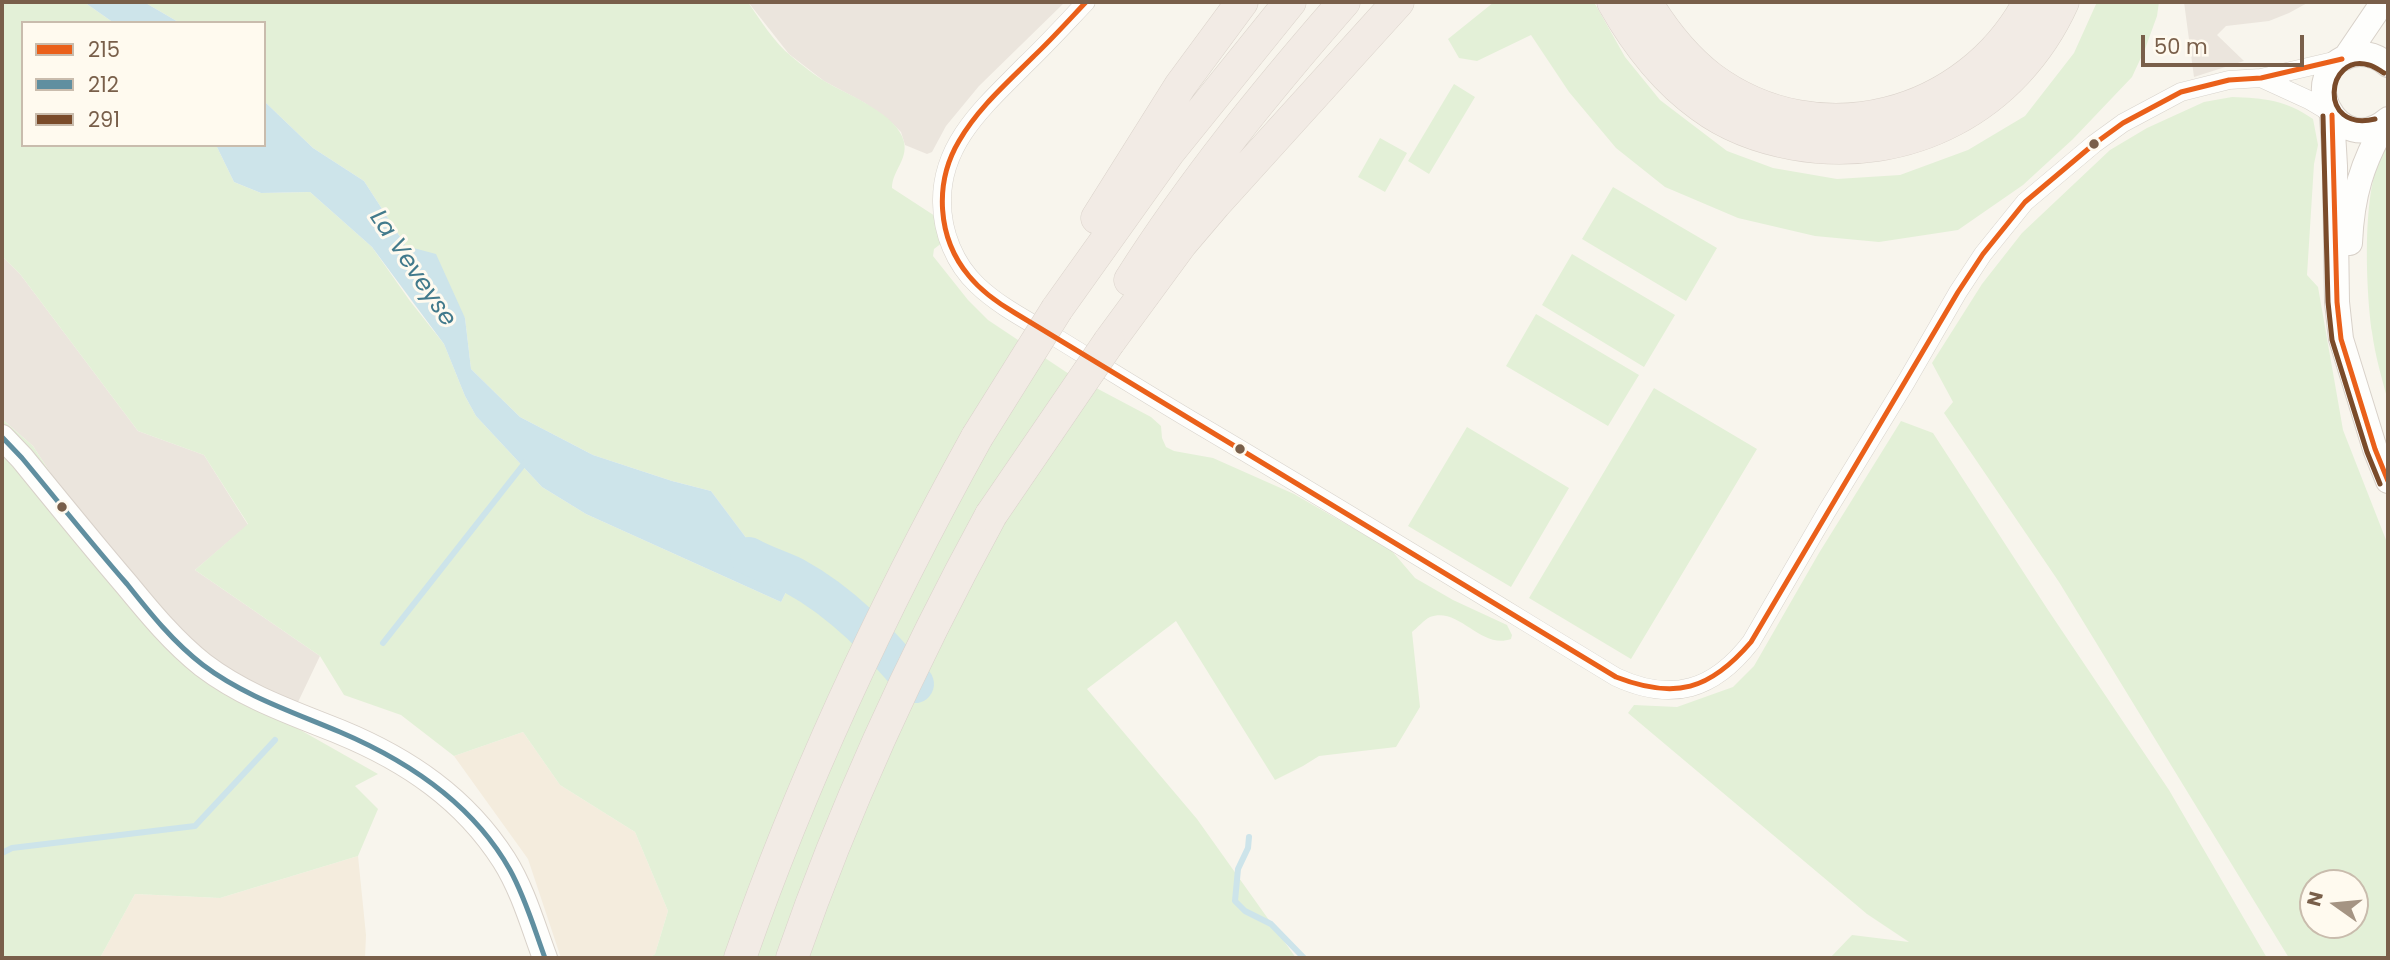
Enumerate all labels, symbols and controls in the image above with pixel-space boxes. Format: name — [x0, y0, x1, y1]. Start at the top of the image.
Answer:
legend — [21, 21, 266, 147]
scale bar — [2145, 21, 2308, 65]
text: 50 m — [2154, 32, 2208, 61]
text: 215 — [88, 35, 120, 64]
text: 212 — [88, 70, 119, 99]
text: 291 — [88, 105, 120, 134]
unlabelled marker — [2087, 137, 2101, 151]
water label: La Veveyse — [363, 205, 461, 333]
unlabelled marker — [1233, 442, 1247, 456]
unlabelled marker — [55, 500, 69, 514]
north arrow — [2299, 869, 2369, 939]
text: N — [2300, 889, 2330, 909]

